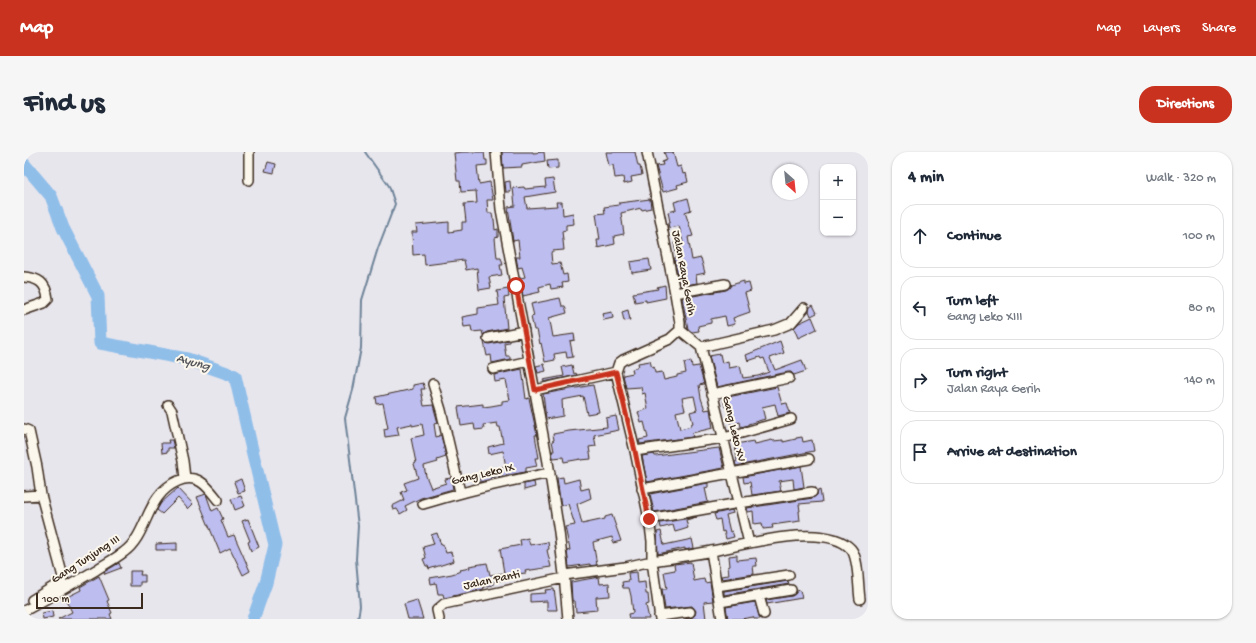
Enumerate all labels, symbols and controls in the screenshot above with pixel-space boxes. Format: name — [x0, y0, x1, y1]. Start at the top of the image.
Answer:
text: Map — [20, 17, 53, 40]
text: Map — [1097, 20, 1121, 37]
text: Layers — [1143, 20, 1180, 37]
text: Share — [1202, 20, 1236, 37]
button: Directions — [1139, 86, 1232, 123]
text: Find us — [24, 88, 104, 121]
north arrow — [772, 164, 808, 200]
map controls — [820, 164, 856, 236]
button: + — [820, 164, 856, 200]
text: 4 min — [908, 168, 944, 188]
text: Walk · 320 m — [1146, 171, 1216, 186]
button: − — [820, 200, 856, 236]
icon: ahead — [909, 225, 931, 247]
text: Continue — [947, 227, 1001, 245]
street label: Jalan Raya Gerih — [668, 229, 698, 317]
text: 100 m — [1183, 229, 1215, 244]
route start — [507, 277, 525, 295]
text: Turn left — [947, 292, 998, 310]
icon: left — [909, 297, 931, 319]
text: 80 m — [1188, 301, 1215, 316]
text: Gang Leko XIII — [947, 310, 1022, 325]
water label: Ayung — [175, 351, 213, 375]
text: Turn right — [947, 364, 1007, 382]
icon: right — [909, 369, 931, 391]
text: 140 m — [1184, 373, 1215, 388]
text: Jalan Raya Gerih — [947, 382, 1040, 397]
street label: Gang Leko XV — [718, 394, 748, 464]
icon: arrive — [909, 441, 931, 463]
text: Arrive at destination — [947, 443, 1077, 461]
street label: Gang Leko IX — [450, 461, 516, 489]
route end — [640, 510, 658, 528]
street label: Gang Tunjung III — [49, 533, 123, 587]
street label: Jalan Panti — [462, 568, 522, 594]
scale bar — [36, 591, 143, 610]
text: 100 m — [42, 594, 69, 606]

